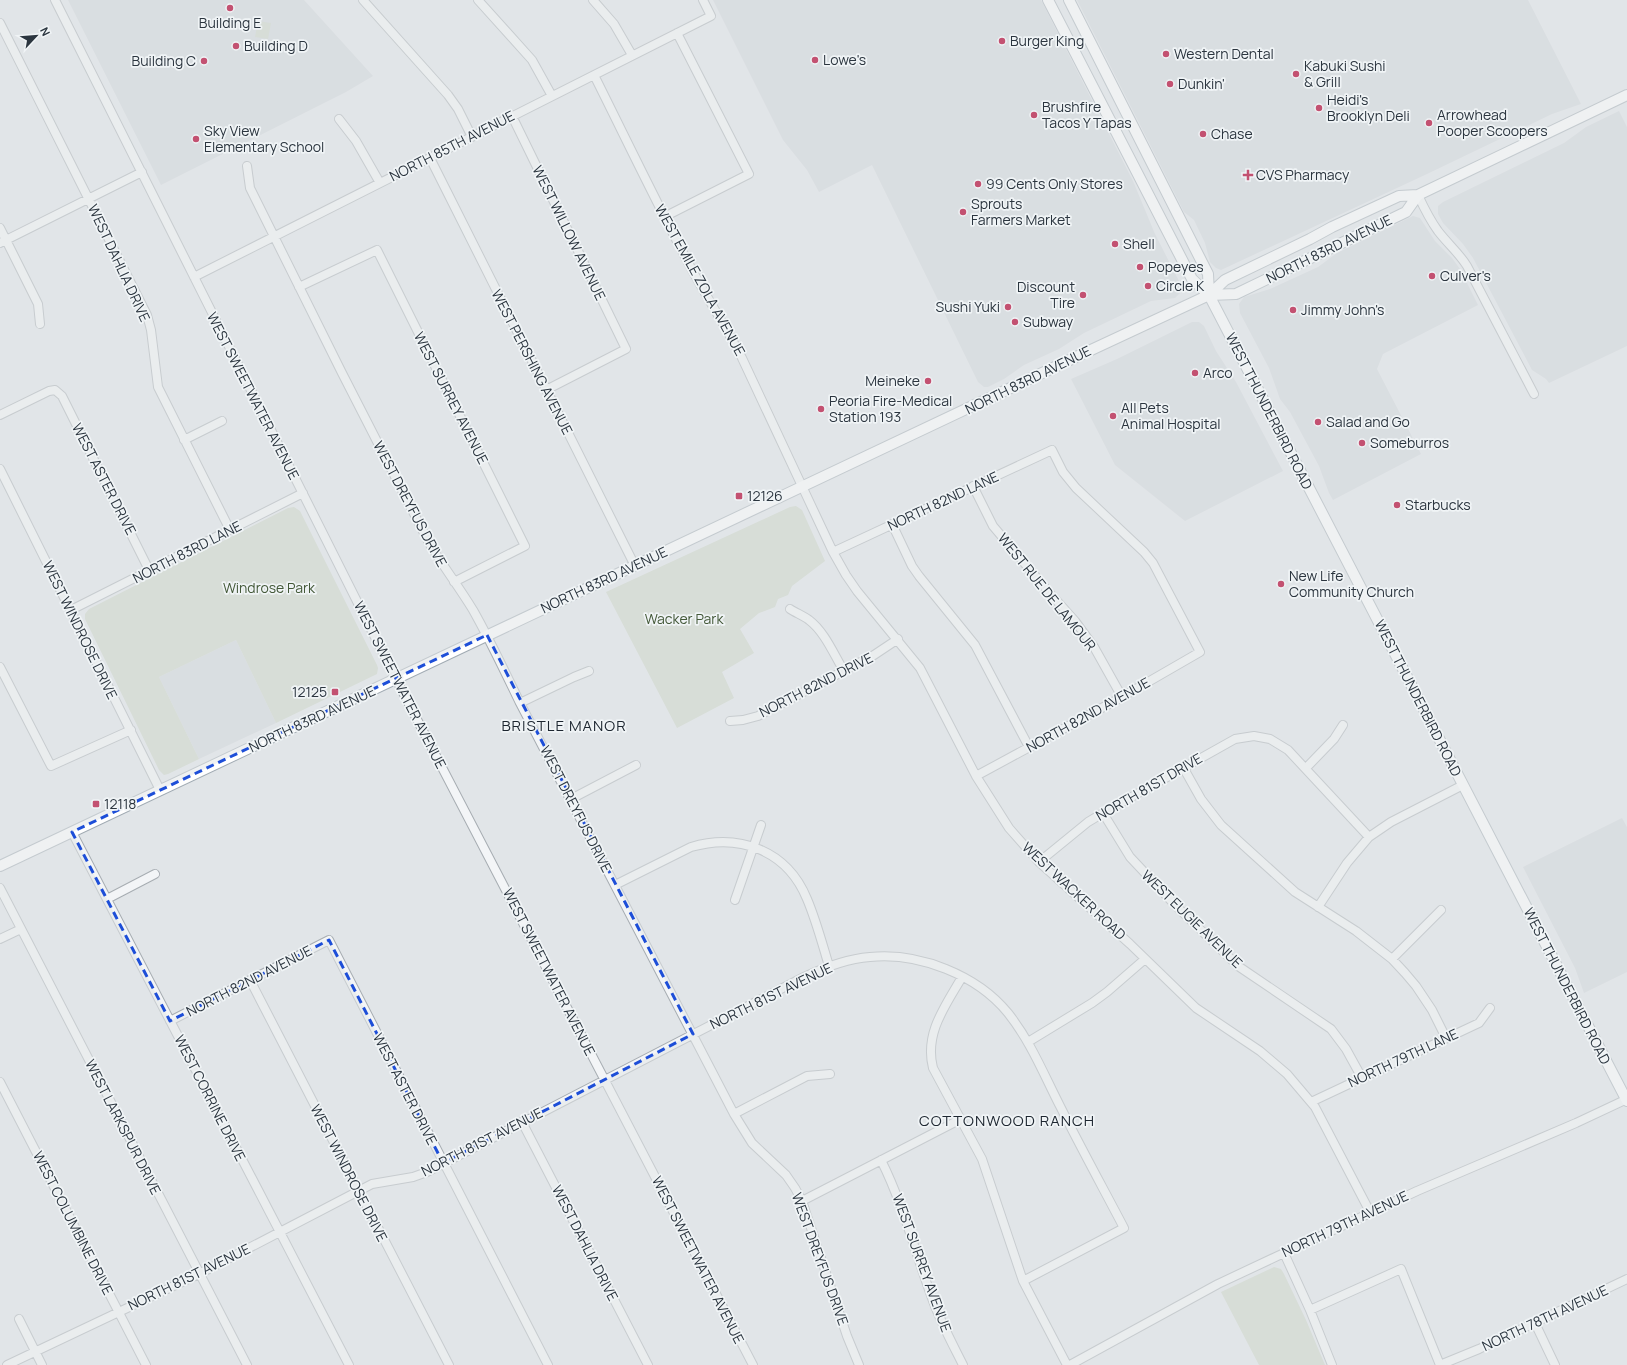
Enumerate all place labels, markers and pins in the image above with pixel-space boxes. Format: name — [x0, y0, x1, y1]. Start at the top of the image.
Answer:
marker: Building E — [225, 3, 235, 13]
place label: Building E — [199, 13, 261, 32]
place label: Burger King — [1010, 31, 1084, 50]
place label: Building D — [244, 36, 308, 55]
marker: Burger King — [997, 36, 1007, 46]
marker: Building D — [231, 41, 241, 51]
place label: Western Dental — [1174, 44, 1274, 63]
marker: Western Dental — [1161, 49, 1171, 59]
place label: Lowe's — [823, 50, 866, 69]
place label: Building C — [132, 51, 196, 70]
marker: Lowe's — [810, 55, 820, 65]
marker: Building C — [199, 56, 209, 66]
place label: Kabuki Sushi & Grill — [1304, 56, 1386, 91]
marker: Kabuki Sushi & Grill — [1291, 69, 1301, 79]
place label: Dunkin' — [1178, 74, 1225, 93]
marker: Dunkin' — [1165, 79, 1175, 89]
place label: Heidi's Brooklyn Deli — [1327, 90, 1410, 125]
place label: Brushfire Tacos Y Tapas — [1042, 97, 1132, 132]
marker: Heidi's Brooklyn Deli — [1314, 103, 1324, 113]
place label: Arrowhead Pooper Scoopers — [1437, 105, 1548, 140]
marker: Brushfire Tacos Y Tapas — [1029, 110, 1039, 120]
marker: Arrowhead Pooper Scoopers — [1424, 118, 1434, 128]
place label: Sky View Elementary School — [204, 121, 324, 156]
place label: Chase — [1211, 124, 1253, 143]
marker: Chase — [1198, 129, 1208, 139]
marker: Sky View Elementary School — [191, 134, 201, 144]
place label: CVS Pharmacy — [1256, 165, 1350, 184]
marker: CVS Pharmacy — [1243, 170, 1253, 180]
place label: 99 Cents Only Stores — [986, 174, 1123, 193]
marker: 99 Cents Only Stores — [973, 179, 983, 189]
place label: Sprouts Farmers Market — [971, 194, 1071, 229]
marker: Sprouts Farmers Market — [958, 207, 968, 217]
place label: Shell — [1123, 234, 1155, 253]
marker: Shell — [1110, 239, 1120, 249]
place label: Popeyes — [1148, 257, 1204, 276]
marker: Popeyes — [1135, 262, 1145, 272]
place label: Culver's — [1440, 266, 1491, 285]
marker: Culver's — [1427, 271, 1437, 281]
place label: Circle K — [1156, 276, 1205, 295]
place label: Discount Tire — [1017, 277, 1075, 312]
marker: Circle K — [1143, 281, 1153, 291]
marker: Discount Tire — [1078, 290, 1088, 300]
place label: Sushi Yuki — [936, 297, 1000, 316]
place label: Jimmy John's — [1301, 300, 1384, 319]
marker: Sushi Yuki — [1003, 302, 1013, 312]
marker: Jimmy John's — [1288, 305, 1298, 315]
place label: Subway — [1023, 312, 1074, 331]
marker: Subway — [1010, 317, 1020, 327]
place label: Arco — [1203, 363, 1233, 382]
marker: Arco — [1190, 368, 1200, 378]
place label: Meineke — [865, 371, 920, 390]
marker: Meineke — [923, 376, 933, 386]
place label: Peoria Fire-Medical Station 193 — [829, 391, 952, 426]
place label: All Pets Animal Hospital — [1121, 398, 1221, 433]
marker: Peoria Fire-Medical Station 193 — [816, 404, 826, 414]
marker: All Pets Animal Hospital — [1108, 411, 1118, 421]
place label: Salad and Go — [1326, 412, 1410, 431]
marker: Salad and Go — [1313, 417, 1323, 427]
place label: Someburros — [1370, 433, 1449, 452]
marker: Someburros — [1357, 438, 1367, 448]
place label: 12126 — [747, 486, 783, 505]
marker: 12126 — [734, 491, 744, 501]
place label: Starbucks — [1405, 495, 1471, 514]
marker: Starbucks — [1392, 500, 1402, 510]
place label: New Life Community Church — [1289, 566, 1414, 601]
marker: New Life Community Church — [1276, 579, 1286, 589]
place label: 12125 — [292, 682, 327, 701]
marker: 12125 — [330, 687, 340, 697]
place label: 12118 — [104, 794, 137, 813]
marker: 12118 — [91, 799, 101, 809]

